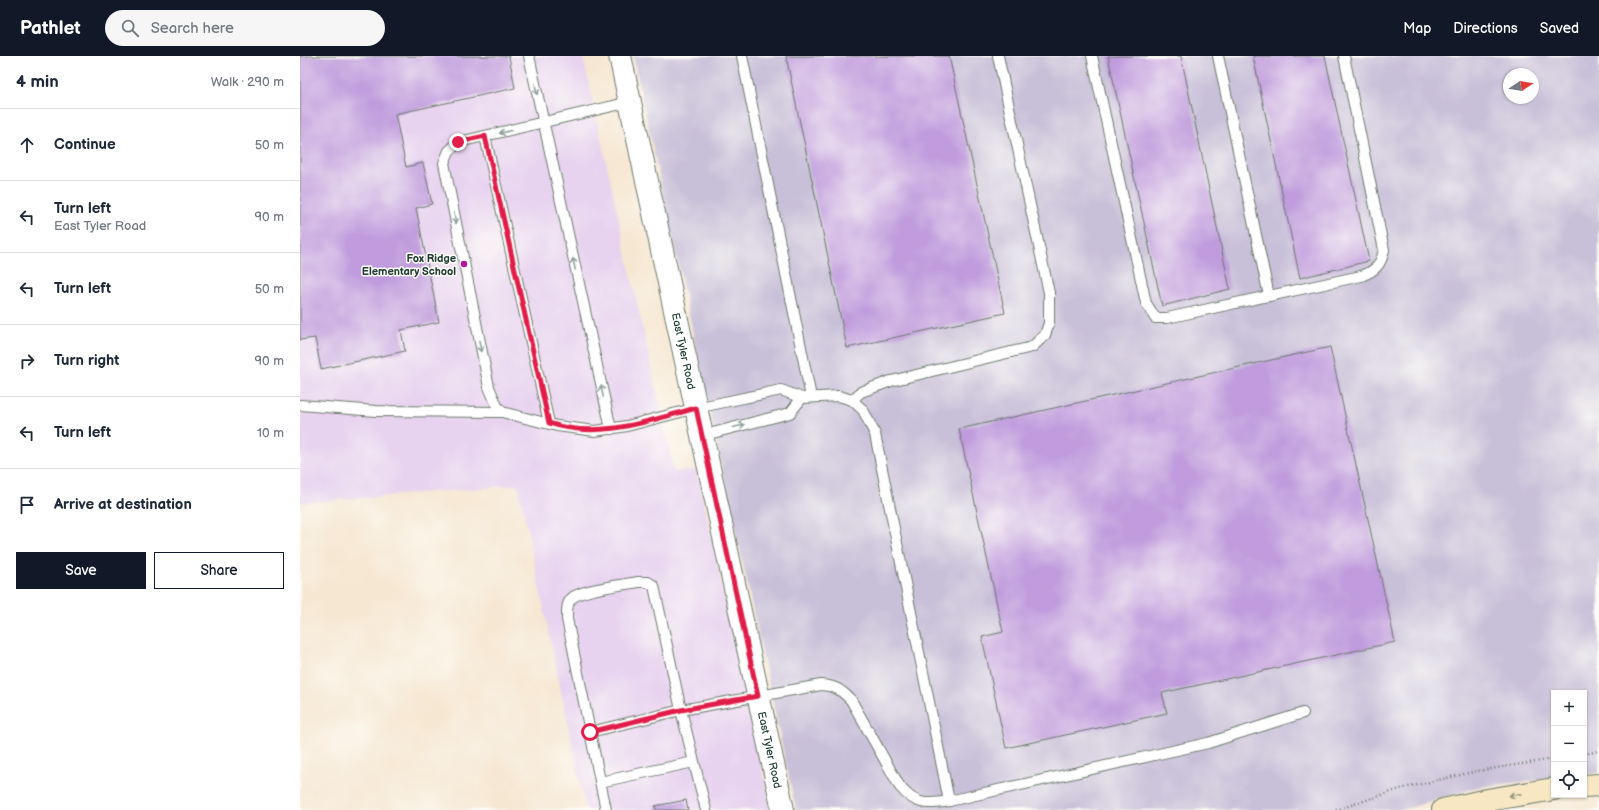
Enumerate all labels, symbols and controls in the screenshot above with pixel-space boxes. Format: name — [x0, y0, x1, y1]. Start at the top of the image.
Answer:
search box — [105, 10, 385, 46]
text: Pathlet — [20, 17, 81, 40]
icon: search — [119, 17, 141, 39]
text: Search here — [151, 19, 234, 38]
text: Map — [1403, 20, 1431, 37]
text: Directions — [1453, 20, 1518, 37]
text: Saved — [1540, 20, 1579, 37]
north arrow — [1503, 68, 1539, 104]
text: 4 min — [16, 72, 59, 92]
text: Walk · 290 m — [211, 74, 284, 90]
one-way arrow — [532, 82, 540, 95]
one-way arrow — [499, 128, 512, 136]
route end — [449, 133, 467, 151]
icon: ahead — [16, 134, 38, 156]
text: Continue — [54, 135, 116, 154]
text: 50 m — [255, 137, 284, 153]
text: Turn left — [54, 199, 111, 218]
icon: left — [16, 206, 38, 228]
text: 90 m — [255, 209, 284, 225]
one-way arrow — [452, 211, 460, 224]
text: East Tyler Road — [54, 218, 146, 234]
place label: Fox Ridge Elementary School — [362, 252, 456, 278]
one-way arrow — [570, 258, 578, 271]
marker: Fox Ridge Elementary School — [459, 259, 469, 269]
icon: left — [16, 278, 38, 300]
text: Turn left — [54, 279, 111, 298]
text: 50 m — [255, 281, 284, 297]
street label: East Tyler Road — [669, 312, 698, 391]
one-way arrow — [477, 339, 485, 352]
icon: right — [16, 350, 38, 372]
text: Turn right — [54, 351, 119, 370]
text: 90 m — [255, 353, 284, 369]
one-way arrow — [598, 384, 606, 397]
icon: left — [16, 422, 38, 444]
one-way arrow — [732, 422, 745, 429]
text: Turn left — [54, 423, 111, 442]
text: 10 m — [257, 425, 284, 441]
icon: arrive — [16, 494, 38, 516]
text: Arrive at destination — [54, 495, 192, 514]
button: Save — [16, 552, 146, 589]
button: Share — [154, 552, 284, 589]
map controls — [1551, 690, 1587, 798]
button: + — [1551, 690, 1587, 726]
street label: East Tyler Road — [755, 710, 785, 790]
route start — [581, 723, 599, 741]
button: − — [1551, 726, 1587, 762]
button: locate — [1551, 762, 1587, 798]
one-way arrow — [1509, 791, 1522, 799]

